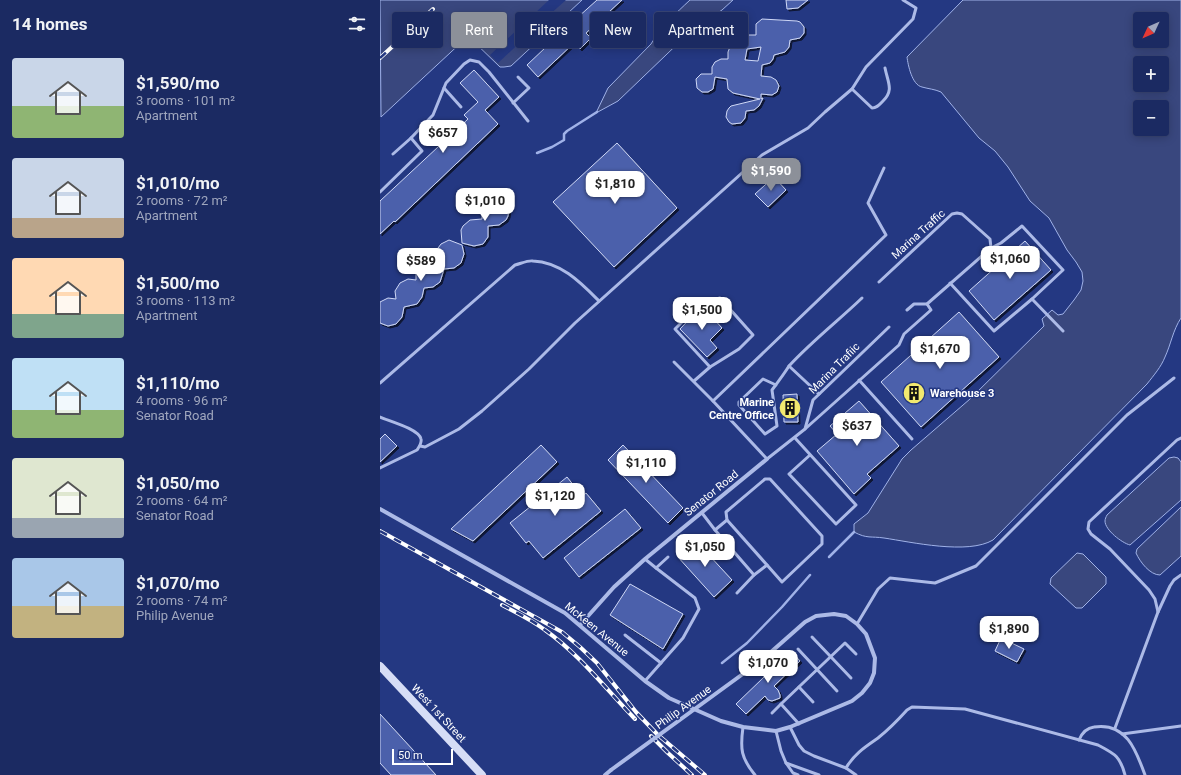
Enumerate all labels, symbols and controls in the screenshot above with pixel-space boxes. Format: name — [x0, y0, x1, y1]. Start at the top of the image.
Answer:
chip: Buy — [392, 12, 443, 48]
chip: Rent — [451, 12, 507, 48]
chip: Filters — [515, 12, 582, 48]
chip: New — [590, 12, 646, 48]
chip: Apartment — [654, 12, 748, 48]
north arrow — [1133, 12, 1169, 48]
map controls — [1133, 12, 1169, 136]
icon: filters — [346, 13, 368, 35]
text: 14 homes — [12, 14, 88, 34]
button: + — [1133, 56, 1169, 92]
text: $1,590/mo — [136, 73, 220, 93]
icon: home — [44, 74, 92, 122]
text: 3 rooms · 101 m² — [136, 93, 235, 108]
button: − — [1133, 100, 1169, 136]
text: Apartment — [136, 108, 198, 123]
pin: $657 — [419, 120, 467, 154]
text: $657 — [428, 125, 458, 140]
pin: $1,590 — [738, 158, 804, 192]
text: $1,590 — [751, 163, 791, 178]
pin: $1,810 — [582, 171, 648, 205]
text: $1,010/mo — [136, 173, 220, 193]
icon: home — [44, 174, 92, 222]
text: $1,810 — [595, 176, 635, 191]
pin: $1,010 — [452, 188, 518, 222]
text: 2 rooms · 72 m² — [136, 193, 228, 208]
text: $1,010 — [465, 193, 505, 208]
street label: Marina Traffic — [889, 207, 948, 262]
text: Apartment — [136, 208, 198, 223]
pin: $1,060 — [977, 246, 1043, 280]
pin: $589 — [397, 248, 445, 282]
text: $1,060 — [990, 251, 1030, 266]
text: $589 — [406, 253, 436, 268]
text: $1,500/mo — [136, 273, 220, 293]
icon: home — [44, 274, 92, 322]
text: 3 rooms · 113 m² — [136, 293, 235, 308]
pin: $1,500 — [669, 297, 735, 331]
text: $1,500 — [682, 302, 722, 317]
text: Apartment — [136, 308, 198, 323]
pin: $1,670 — [907, 336, 973, 370]
street label: Marina Trafiic — [806, 340, 863, 397]
text: $1,670 — [920, 341, 960, 356]
text: $1,110/mo — [136, 373, 220, 393]
icon: home — [44, 374, 92, 422]
building icon: Warehouse 3 — [901, 380, 927, 406]
place label: Warehouse 3 — [930, 387, 994, 400]
text: 4 rooms · 96 m² — [136, 393, 228, 408]
building icon: Marine Centre Office — [777, 395, 803, 421]
place label: Marine Centre Office — [709, 396, 774, 422]
text: Senator Road — [136, 408, 214, 423]
pin: $637 — [833, 413, 881, 447]
text: $637 — [842, 418, 872, 433]
pin: $1,110 — [613, 450, 679, 484]
text: $1,110 — [626, 455, 666, 470]
street label: Senator Road — [682, 468, 741, 519]
text: $1,050/mo — [136, 473, 220, 493]
icon: home — [44, 474, 92, 522]
pin: $1,120 — [522, 483, 588, 517]
text: $1,120 — [535, 488, 575, 503]
text: 2 rooms · 64 m² — [136, 493, 228, 508]
text: Senator Road — [136, 508, 214, 523]
pin: $1,050 — [672, 534, 738, 568]
text: $1,050 — [685, 539, 725, 554]
text: $1,070/mo — [136, 573, 220, 593]
icon: home — [44, 574, 92, 622]
text: 2 rooms · 74 m² — [136, 593, 228, 608]
street label: McKeen Avenue — [562, 600, 631, 659]
text: Philip Avenue — [136, 608, 214, 623]
pin: $1,890 — [976, 616, 1042, 650]
text: $1,890 — [989, 621, 1029, 636]
pin: $1,070 — [735, 650, 801, 684]
text: $1,070 — [748, 655, 788, 670]
street label: West 1st Street — [408, 682, 469, 745]
street label: Philip Avenue — [653, 683, 714, 732]
scale bar — [392, 747, 453, 766]
text: 50 m — [398, 749, 423, 762]

